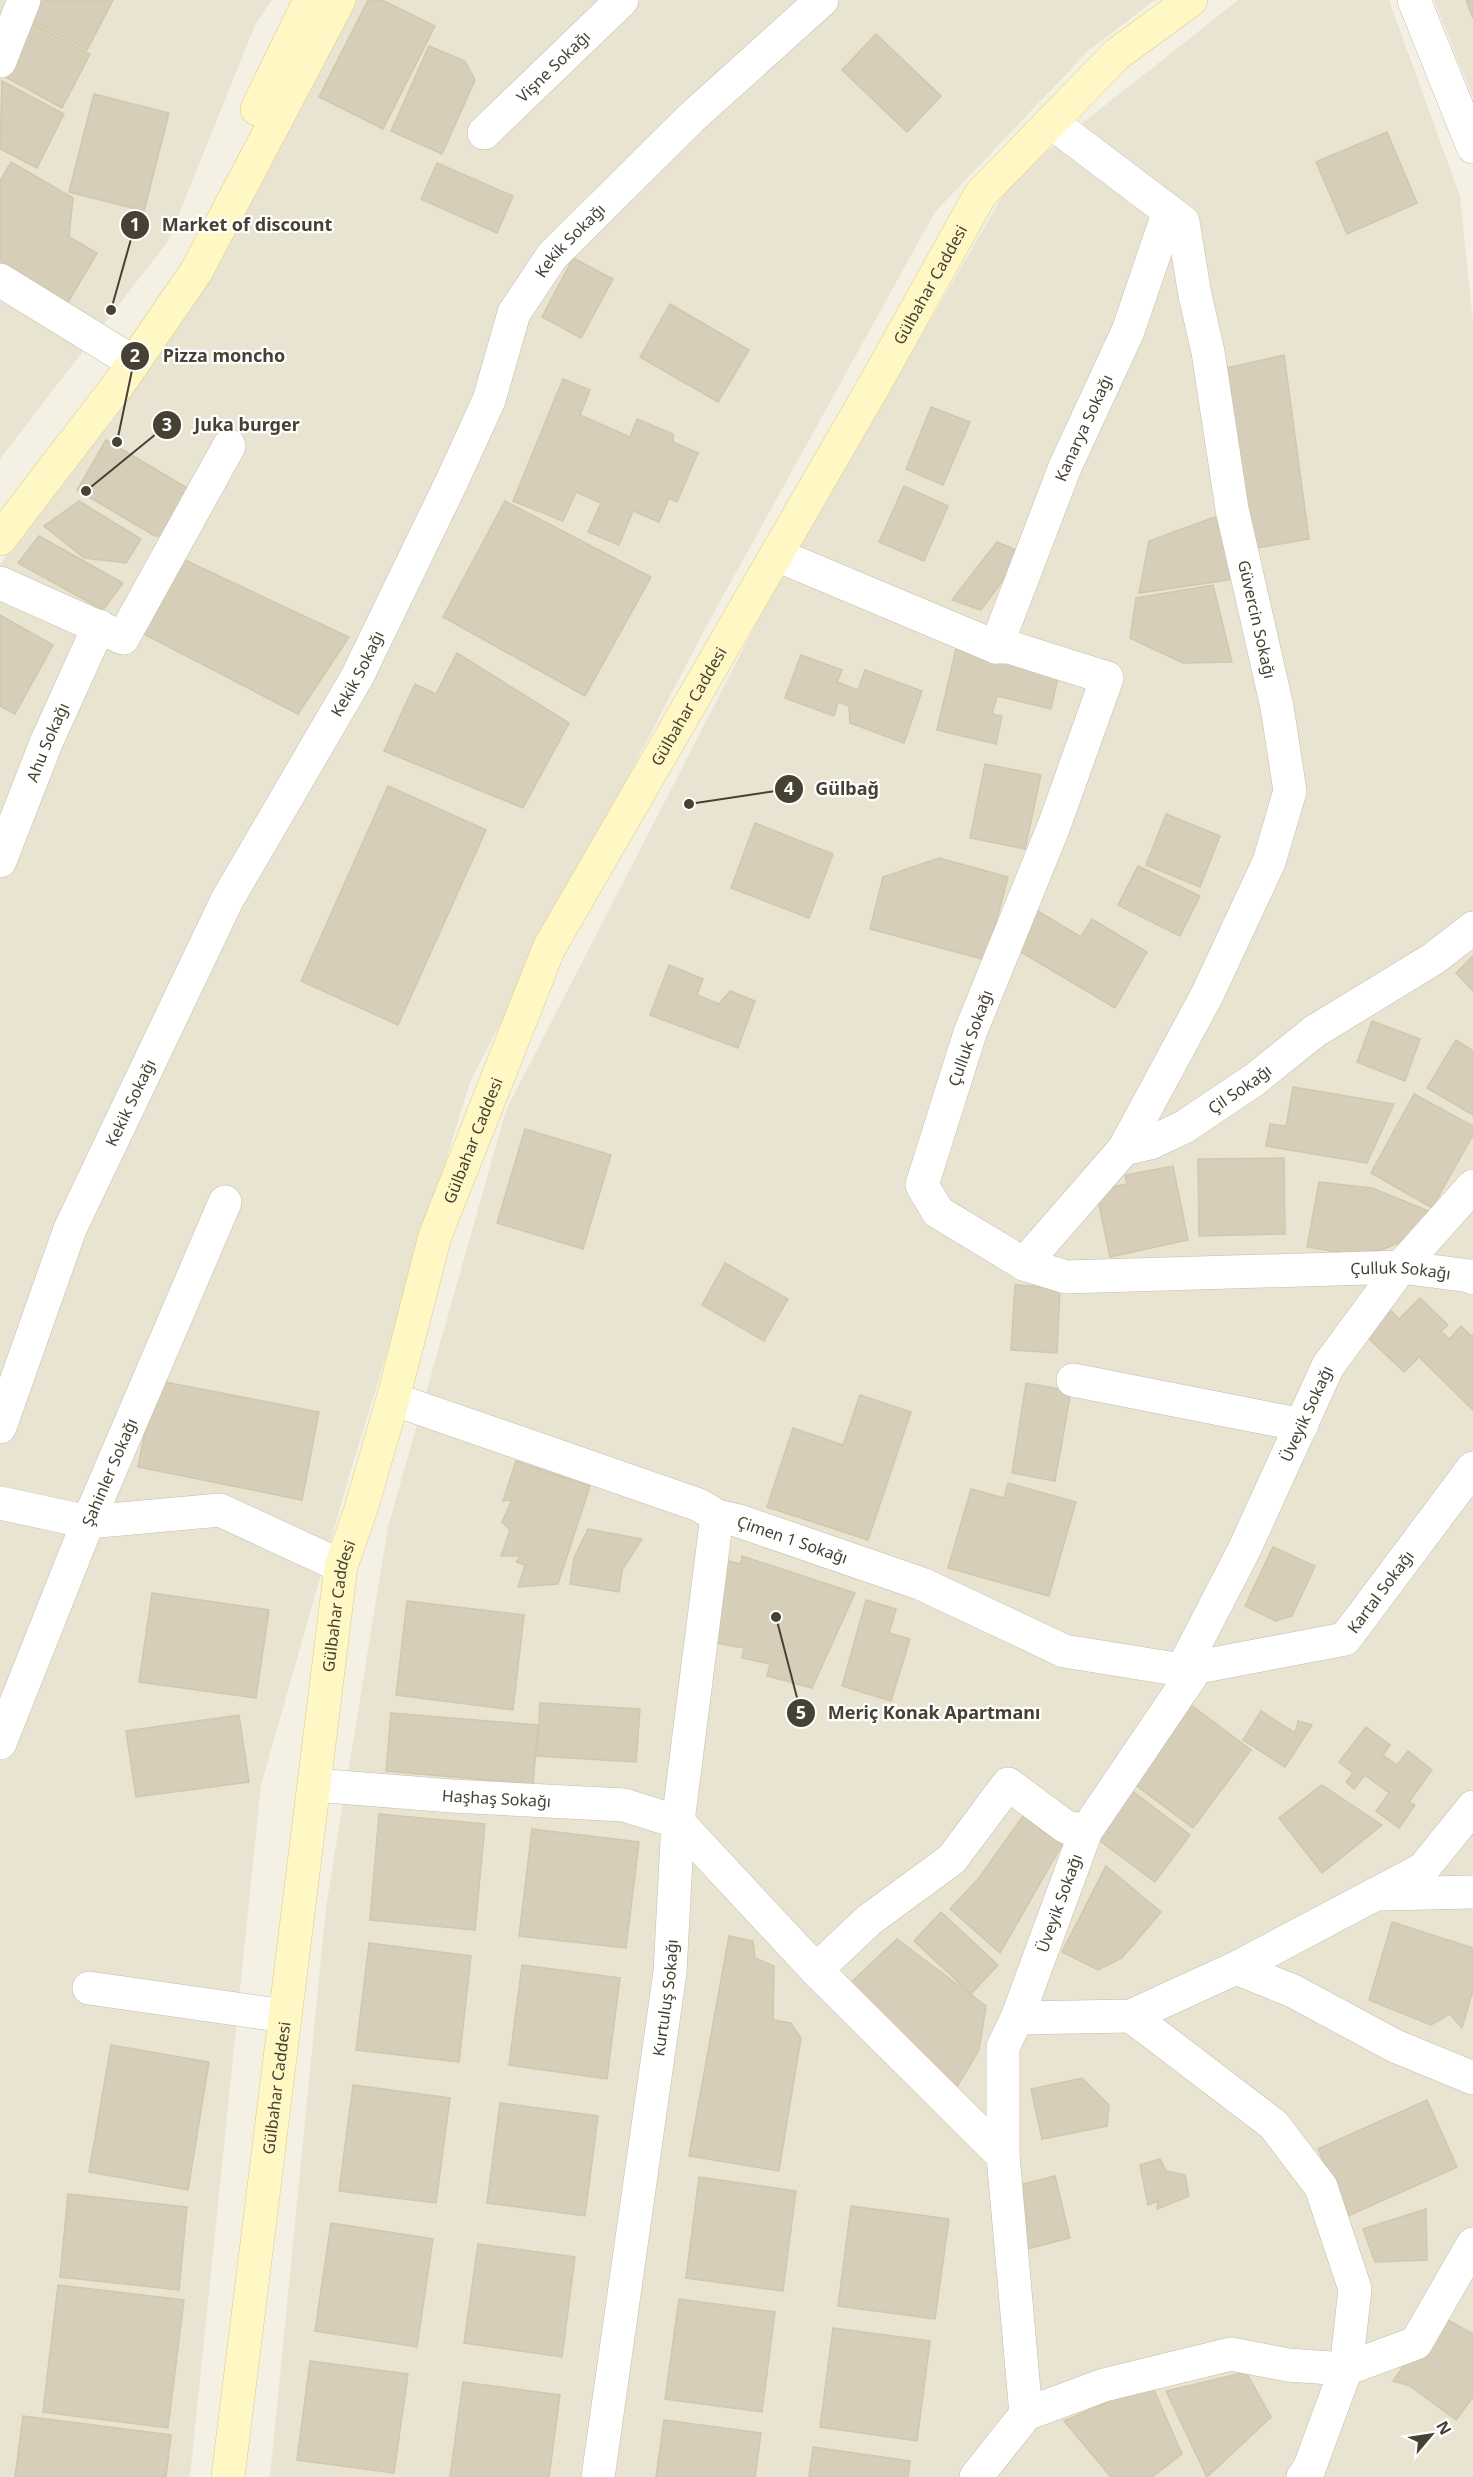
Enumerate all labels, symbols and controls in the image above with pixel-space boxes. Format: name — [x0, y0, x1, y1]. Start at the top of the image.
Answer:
street label: Vişne Sokağı — [511, 26, 595, 107]
street label: Kekik Sokağı — [530, 198, 610, 282]
callout: Market of discount — [120, 207, 345, 243]
text: 1 — [130, 212, 140, 236]
text: Market of discount — [162, 212, 333, 236]
street label: Gülbahar Caddesi — [888, 221, 972, 349]
callout: Pizza moncho — [120, 338, 297, 374]
text: 2 — [130, 343, 140, 367]
text: Pizza moncho — [163, 343, 285, 367]
street label: Kanarya Sokağı — [1049, 371, 1117, 485]
callout: Juka burger — [152, 407, 312, 443]
text: 3 — [162, 412, 172, 436]
text: Juka burger — [192, 412, 300, 436]
street label: Güvercin Sokağı — [1233, 558, 1281, 681]
street label: Kekik Sokağı — [325, 627, 389, 720]
street label: Gülbahar Caddesi — [646, 643, 732, 770]
street label: Ahu Sokağı — [21, 699, 74, 785]
callout: Gülbağ — [774, 771, 891, 807]
text: 4 — [784, 776, 794, 800]
text: Gülbağ — [815, 776, 879, 800]
street label: Çulluk Sokağı — [942, 987, 998, 1089]
street label: Kekik Sokağı — [100, 1055, 161, 1150]
street label: Çil Sokağı — [1204, 1059, 1276, 1119]
street label: Gülbahar Caddesi — [438, 1074, 508, 1207]
street label: Çulluk Sokağı — [1350, 1256, 1452, 1284]
street label: Üveyik Sokağı — [1275, 1362, 1338, 1465]
street label: Şahinler Sokağı — [76, 1415, 142, 1530]
street label: Çimen 1 Sokağı — [734, 1510, 851, 1569]
street label: Gülbahar Caddesi — [317, 1537, 360, 1673]
street label: Kartal Sokağı — [1342, 1546, 1419, 1638]
callout: Meriç Konak Apartmanı — [786, 1695, 1053, 1731]
text: 5 — [796, 1700, 806, 1724]
text: Meriç Konak Apartmanı — [828, 1700, 1040, 1724]
street label: Haşhaş Sokağı — [441, 1784, 552, 1812]
street label: Üveyik Sokağı — [1031, 1851, 1087, 1955]
street label: Kurtuluş Sokağı — [647, 1939, 683, 2058]
street label: Gülbahar Caddesi — [257, 2020, 295, 2156]
north arrow — [1401, 2405, 1461, 2465]
text: N — [1431, 2417, 1457, 2439]

